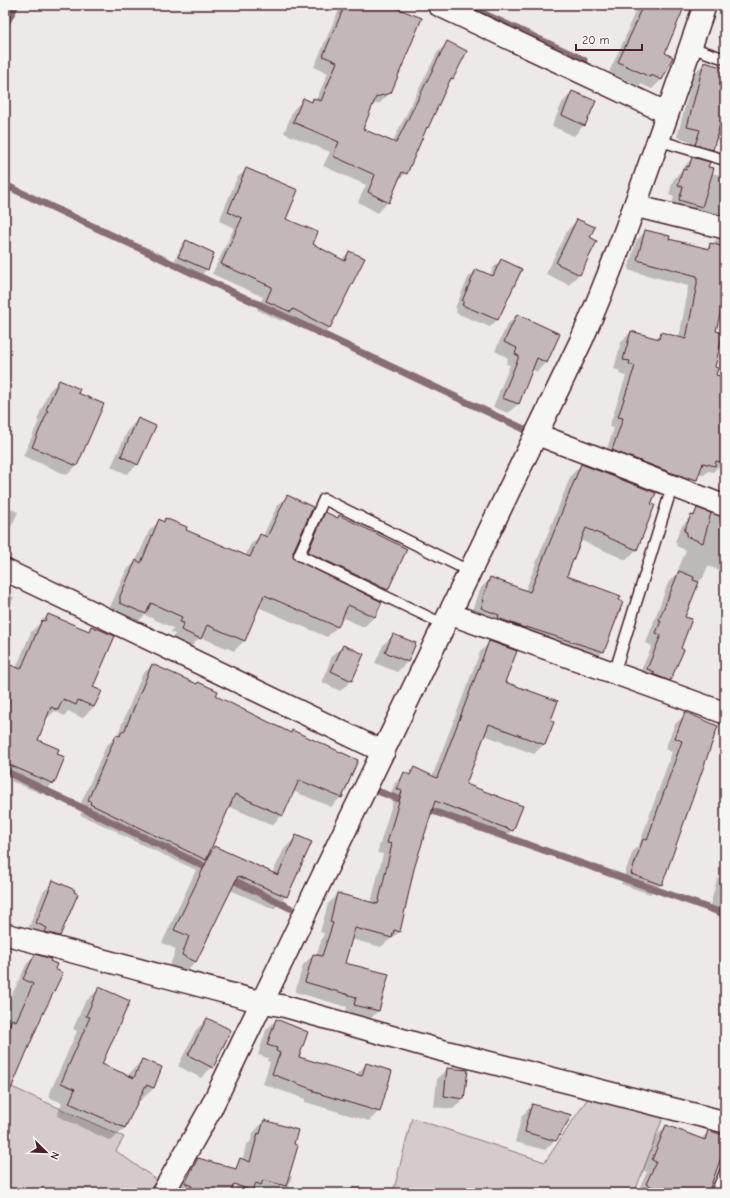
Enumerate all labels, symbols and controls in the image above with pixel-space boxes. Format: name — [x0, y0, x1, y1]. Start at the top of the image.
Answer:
scale bar — [576, 26, 642, 52]
text: 20 m — [582, 33, 610, 47]
north arrow — [26, 1132, 66, 1172]
text: N — [47, 1150, 62, 1162]

